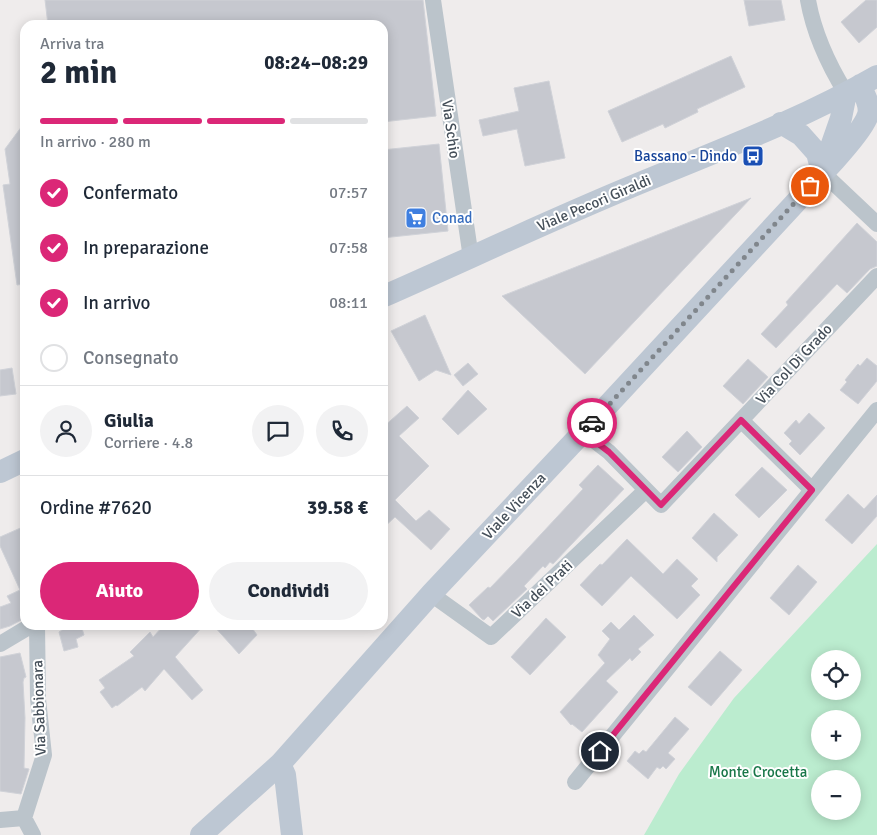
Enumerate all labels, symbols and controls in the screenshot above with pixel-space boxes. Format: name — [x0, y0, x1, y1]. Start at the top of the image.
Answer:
text: Arriva tra — [40, 34, 104, 54]
text: 08:24–08:29 — [264, 51, 368, 75]
text: 2 min — [40, 53, 117, 92]
street label: Via Schio — [438, 99, 464, 160]
text: In arrivo · 280 m — [40, 132, 151, 152]
bus stop icon: Bassano - Dindo — [741, 144, 765, 168]
place label: Bassano - Dindo — [634, 147, 737, 165]
pin — [789, 165, 831, 207]
street label: Viale Pecori Giraldi — [534, 171, 654, 235]
icon: bag — [796, 172, 824, 200]
icon: check — [40, 179, 68, 207]
text: Confermato — [83, 181, 178, 205]
text: 07:57 — [329, 183, 368, 203]
supermarket icon: Conad — [404, 206, 428, 230]
place label: Conad — [432, 209, 472, 227]
icon: check — [40, 234, 68, 262]
text: In preparazione — [83, 236, 209, 260]
text: 07:58 — [329, 238, 368, 258]
icon: check — [40, 289, 68, 317]
text: In arrivo — [83, 291, 150, 315]
text: 08:11 — [329, 293, 368, 313]
street label: Via Col Di Grado — [752, 320, 836, 408]
text: Consegnato — [83, 346, 179, 370]
courier — [567, 398, 617, 448]
button: person — [40, 405, 92, 457]
button: chat — [252, 405, 304, 457]
button: phone — [316, 405, 368, 457]
text: Giulia — [104, 409, 154, 433]
icon: car — [578, 409, 606, 437]
text: Corriere · 4.8 — [104, 433, 193, 453]
street label: Viale Vicenza — [478, 469, 550, 543]
text: Ordine #7620 — [40, 496, 152, 520]
text: 39.58 € — [307, 496, 368, 520]
street label: Via dei Prati — [508, 556, 576, 622]
button: Aiuto — [40, 562, 199, 620]
button: Condividi — [209, 562, 368, 620]
map controls — [811, 650, 861, 820]
button: locate — [811, 650, 861, 700]
street label: Via Sabbionara — [28, 660, 50, 756]
button: + — [811, 710, 861, 760]
pin — [579, 730, 621, 772]
icon: home — [586, 737, 614, 765]
park label: Monte Crocetta — [709, 763, 807, 781]
button: − — [811, 770, 861, 820]

